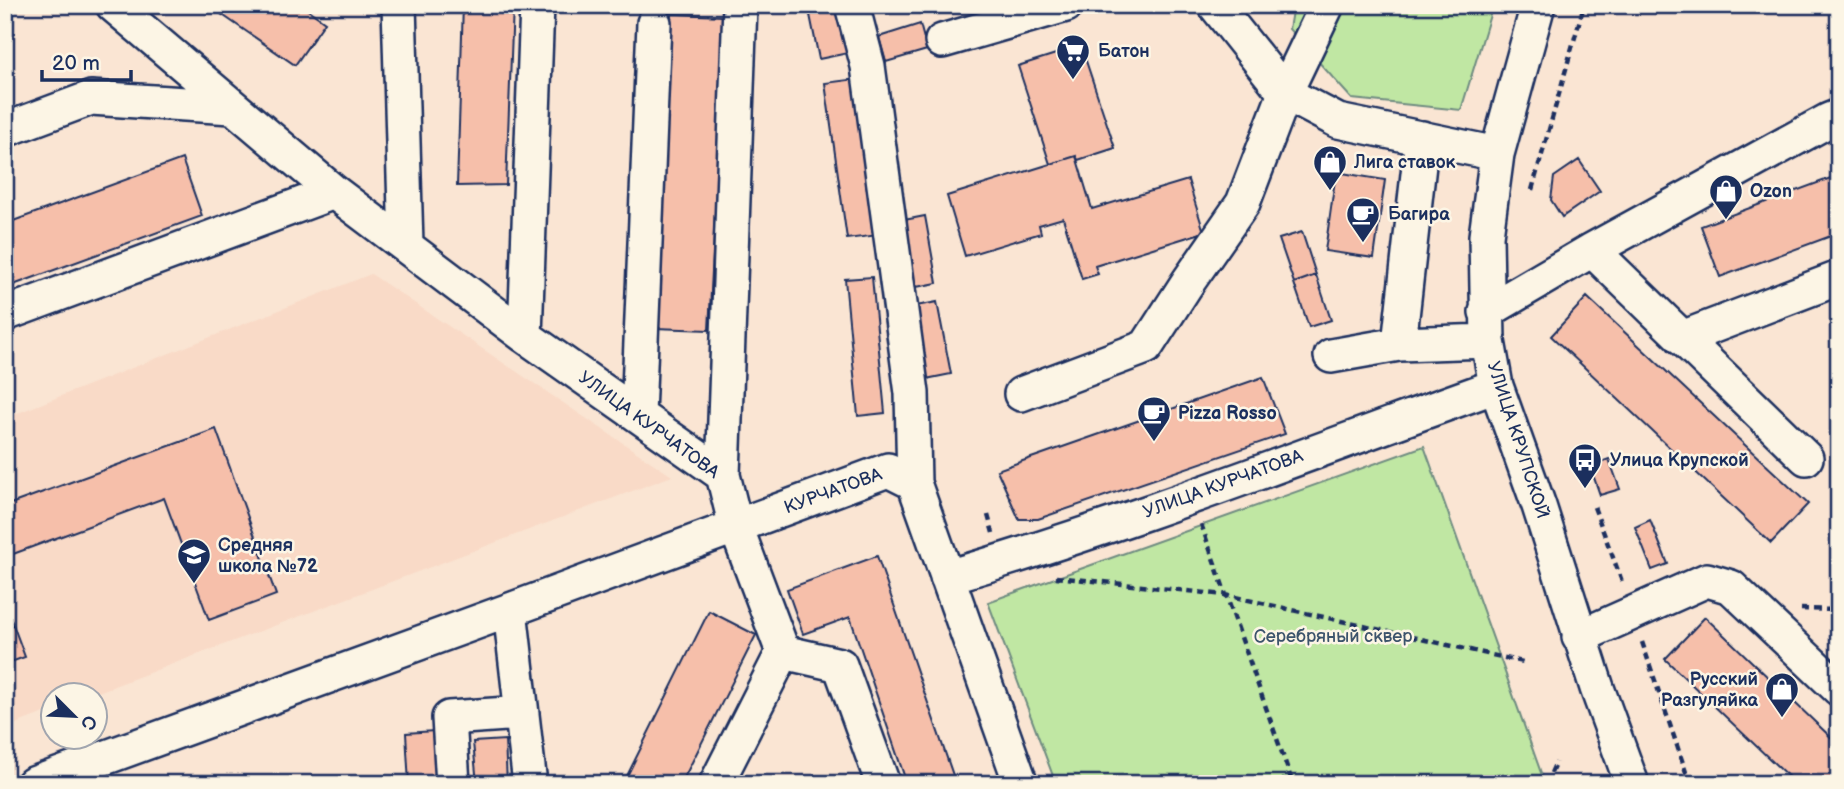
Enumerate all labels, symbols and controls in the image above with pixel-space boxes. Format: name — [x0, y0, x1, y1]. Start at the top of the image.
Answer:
supermarket icon: Батон — [1054, 32, 1092, 81]
scale bar — [42, 38, 131, 82]
place label: Батон — [1098, 41, 1150, 62]
text: 20 m — [52, 51, 100, 76]
shop icon: Лига ставок — [1311, 143, 1349, 192]
place label: Лига ставок — [1353, 152, 1456, 173]
shop icon: Ozon — [1707, 172, 1745, 221]
place label: Ozon — [1750, 181, 1792, 202]
cafe icon: Багира — [1344, 195, 1382, 244]
place label: Багира — [1388, 204, 1450, 225]
street label: УЛИЦА КРУПСКОЙ — [1483, 359, 1553, 521]
street label: УЛИЦА КУРЧАТОВА — [575, 367, 723, 483]
cafe icon: Pizza Rosso — [1135, 394, 1173, 443]
place label: Pizza Rosso — [1178, 403, 1277, 424]
bus stop icon: Улица Крупской — [1566, 441, 1604, 490]
street label: УЛИЦА КУРЧАТОВА — [1140, 445, 1306, 523]
place label: Улица Крупской — [1610, 450, 1749, 471]
street label: КУРЧАТОВА — [781, 464, 885, 518]
place label: Средняя школа №72 — [218, 535, 318, 577]
school or university icon: Средняя школа №72 — [175, 536, 213, 585]
park label: Серебряный сквер — [1254, 626, 1412, 647]
place label: Русский Разгуляйка — [1661, 669, 1759, 711]
shop icon: Русский Разгуляйка — [1763, 670, 1801, 719]
north arrow — [38, 680, 108, 750]
text: С — [75, 712, 101, 733]

